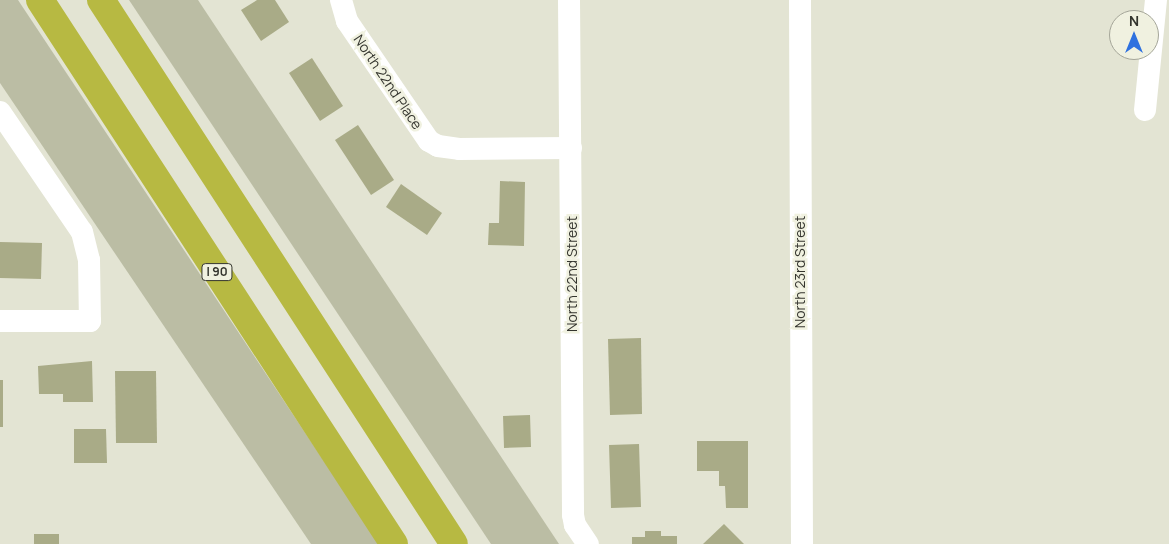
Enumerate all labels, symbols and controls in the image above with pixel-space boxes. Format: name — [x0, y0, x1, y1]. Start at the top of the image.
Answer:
north arrow — [1109, 10, 1159, 60]
text: N — [1129, 11, 1139, 30]
street label: North 22nd Place — [350, 32, 426, 132]
street label: North 22nd Street — [564, 216, 580, 332]
street label: North 23rd Street — [792, 216, 808, 328]
road number: I 90 — [201, 262, 233, 282]

